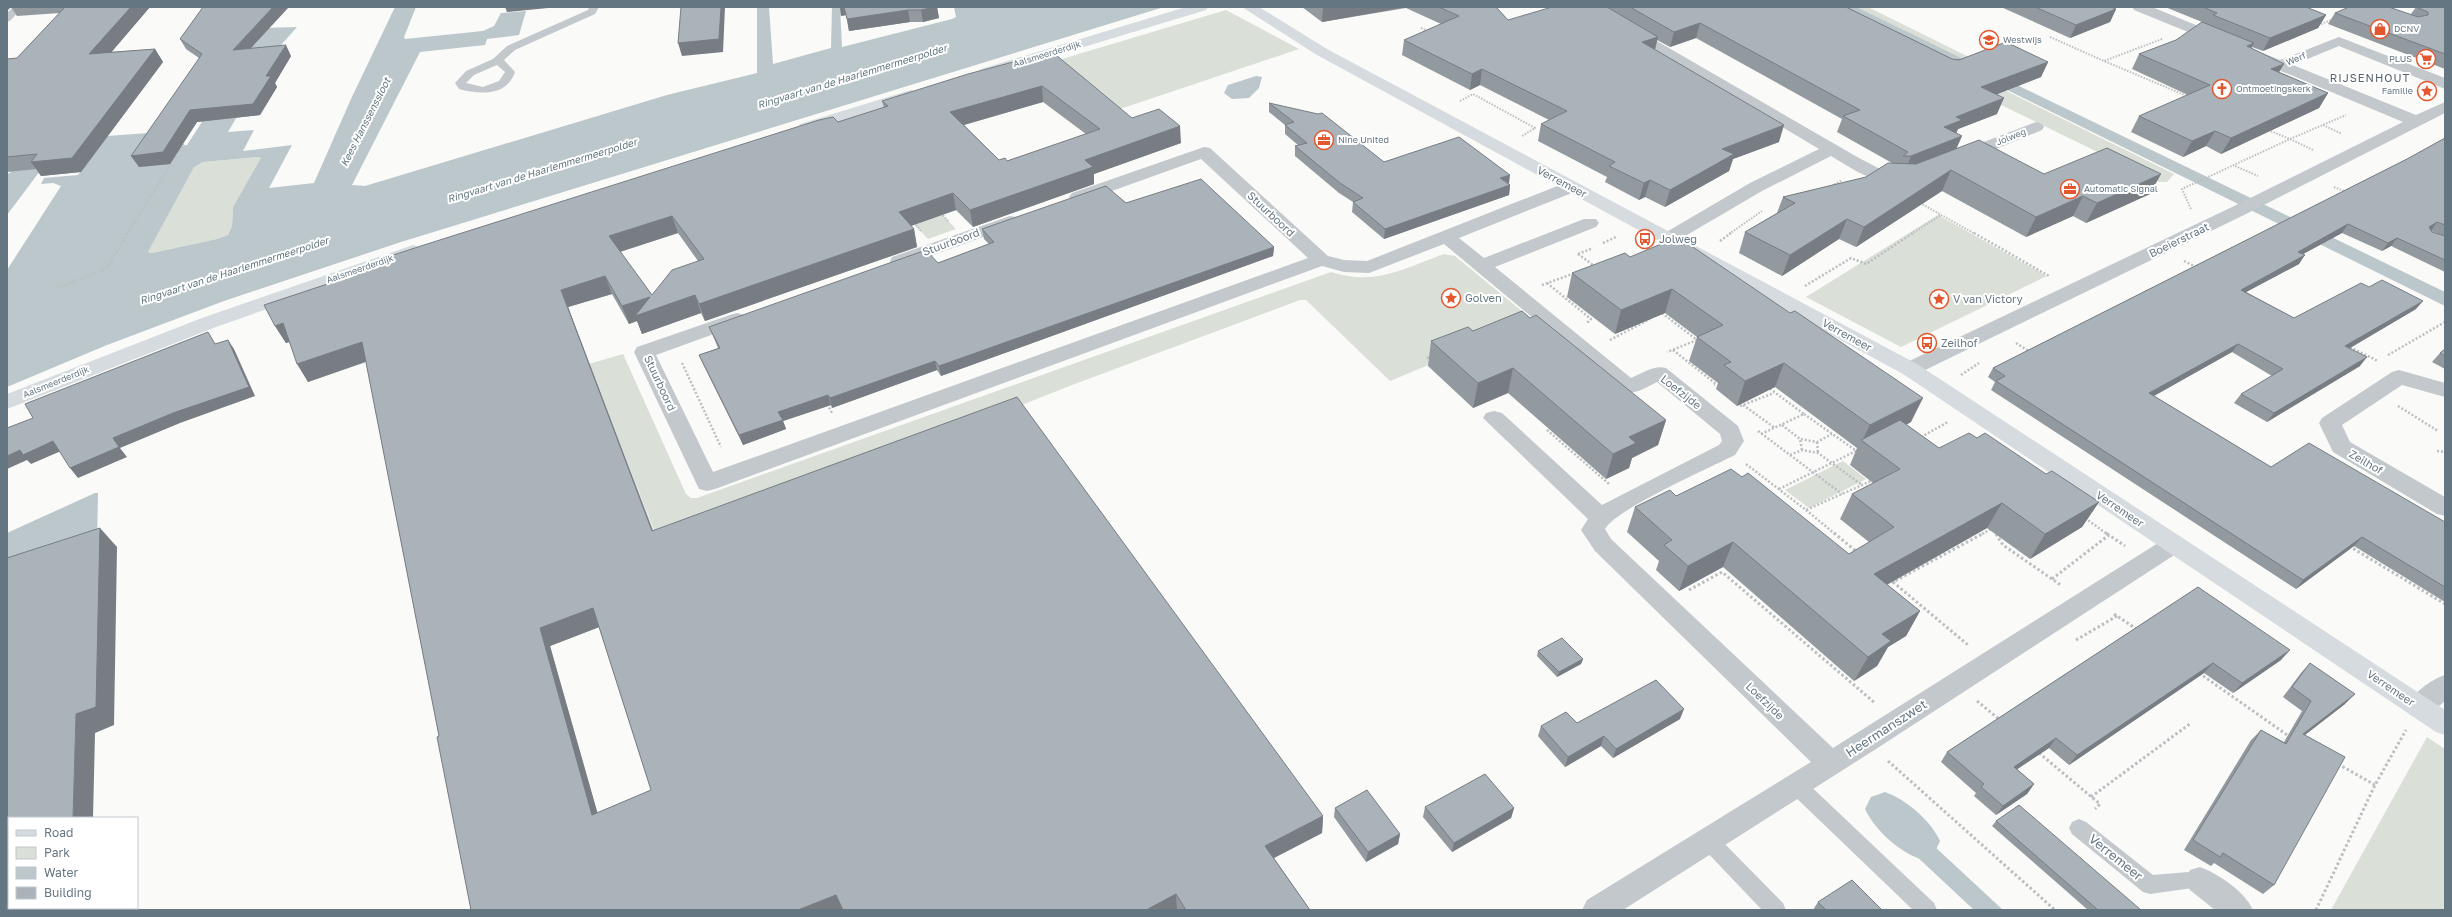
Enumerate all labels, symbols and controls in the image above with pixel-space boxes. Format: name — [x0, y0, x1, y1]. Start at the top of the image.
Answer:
shop icon: DCNV — [2369, 18, 2391, 40]
place label: DCNV — [2394, 23, 2419, 34]
school or university icon: Westwijs — [1978, 29, 2000, 51]
place label: Westwijs — [2003, 34, 2042, 45]
street label: Aalsmeerderdijk — [1012, 38, 1082, 69]
water label: Ringvaart van de Haarlemmermeerpolder — [756, 41, 951, 112]
supermarket icon: PLUS — [2415, 48, 2437, 70]
street label: Werf — [2284, 49, 2308, 68]
place label: PLUS — [2389, 53, 2412, 64]
district label: RIJSENHOUT — [2330, 71, 2410, 84]
water label: Kees Hanssenssloot — [337, 75, 393, 168]
church icon: Ontmoetingskerk — [2211, 78, 2233, 100]
place icon: Familie — [2416, 80, 2438, 102]
place label: Ontmoetingskerk — [2236, 83, 2311, 94]
place label: Familie — [2382, 85, 2413, 96]
street label: Jolweg — [1994, 126, 2027, 147]
office icon: Nine United — [1313, 129, 1335, 151]
place label: Nine United — [1338, 134, 1389, 145]
water label: Ringvaart van de Haarlemmermeerpolder — [446, 135, 641, 206]
street label: Verremeer — [1535, 163, 1590, 200]
office icon: Automatic Signal — [2059, 178, 2081, 200]
place label: Automatic Signal — [2084, 183, 2158, 194]
street label: Stuurboord — [1245, 189, 1298, 239]
street label: Boeierstraat — [2147, 219, 2211, 260]
street label: Stuurboord — [921, 225, 981, 258]
bus stop icon: Jolweg — [1634, 228, 1656, 250]
place label: Jolweg — [1659, 232, 1697, 245]
water label: Ringvaart van de Haarlemmermeerpolder — [138, 233, 332, 307]
street label: Aalsmeerderdijk — [325, 252, 395, 285]
place icon: Golven — [1440, 287, 1462, 309]
place icon: V van Victory — [1928, 288, 1950, 310]
place label: Golven — [1465, 291, 1502, 304]
place label: V van Victory — [1953, 292, 2023, 305]
street label: Verremeer — [1820, 316, 1875, 354]
bus stop icon: Zeilhof — [1916, 332, 1938, 354]
place label: Zeilhof — [1941, 336, 1978, 349]
street label: Stuurboord — [642, 353, 679, 413]
street label: Aalsmeerderdijk — [21, 363, 90, 400]
street label: Loefzijde — [1659, 372, 1704, 411]
street label: Zeilhof — [2347, 447, 2385, 476]
street label: Verremeer — [2094, 488, 2147, 530]
street label: Verremeer — [2365, 667, 2418, 709]
street label: Loefzijde — [1744, 679, 1787, 722]
street label: Heermanszwet — [1842, 696, 1930, 760]
legend — [8, 817, 138, 909]
text: Road — [44, 825, 73, 840]
street label: Verremeer — [2086, 830, 2146, 884]
text: Park — [44, 845, 70, 860]
text: Water — [44, 865, 78, 880]
text: Building — [44, 885, 92, 900]

